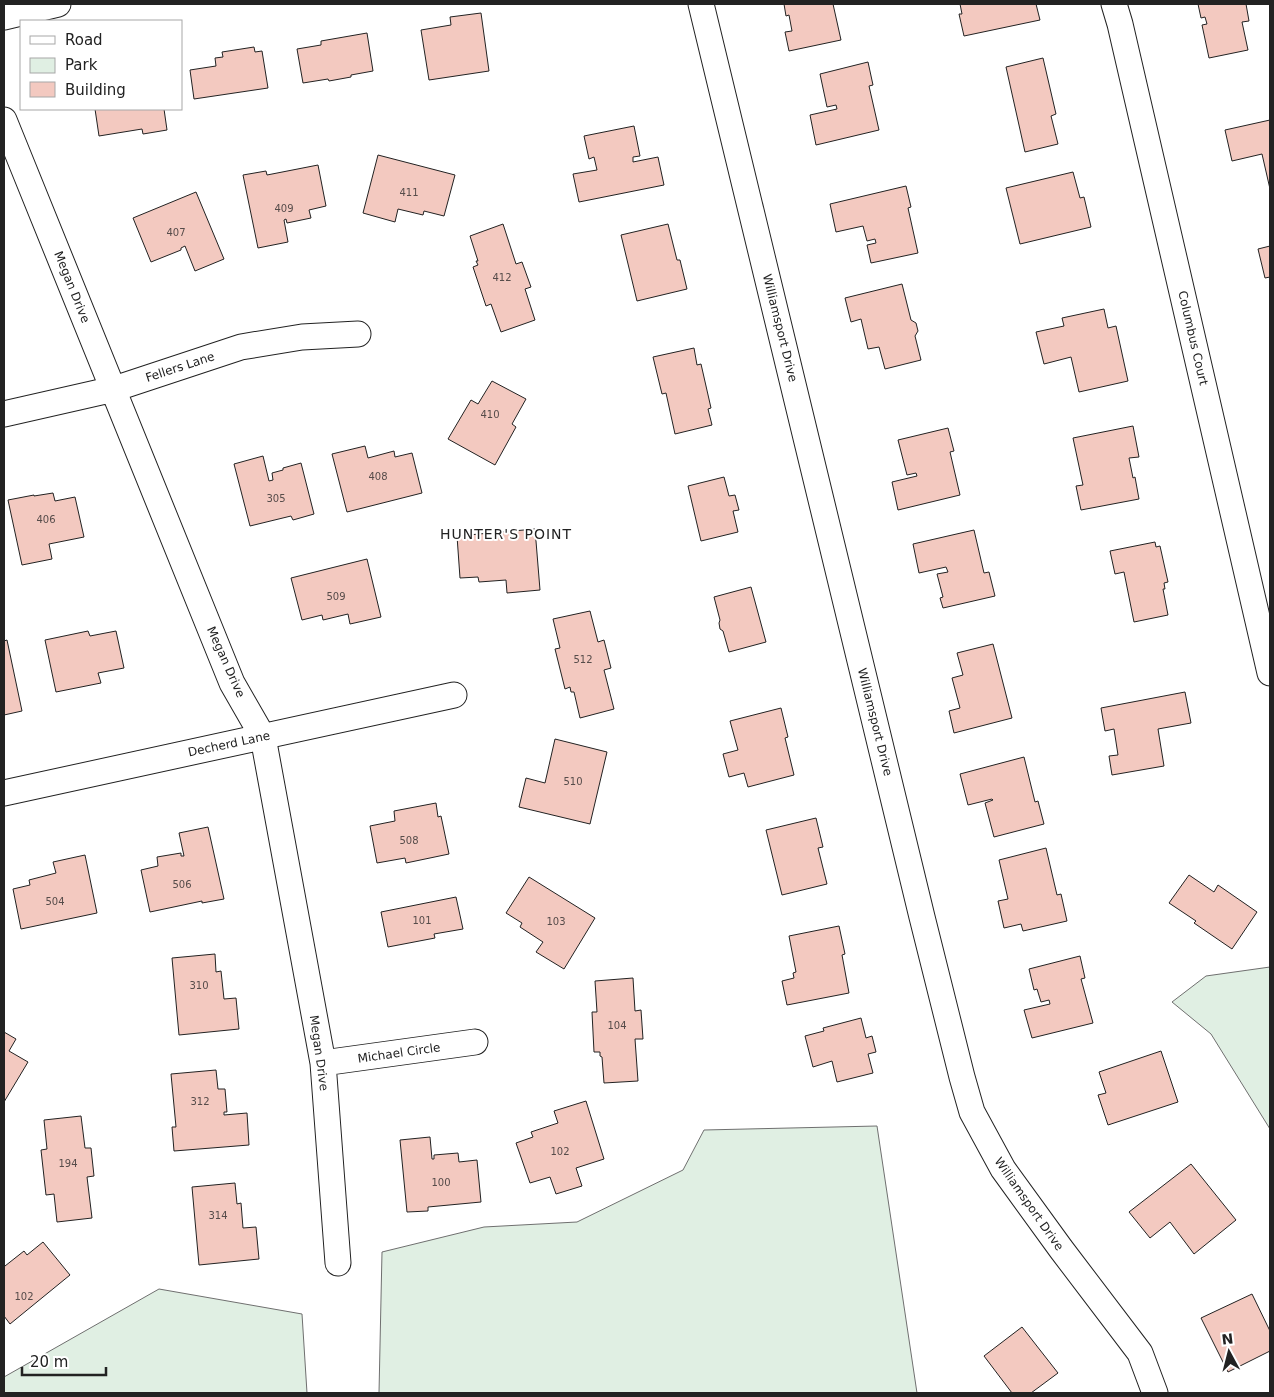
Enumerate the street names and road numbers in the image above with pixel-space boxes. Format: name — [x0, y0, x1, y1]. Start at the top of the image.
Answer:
street label: Megan Drive — [51, 249, 93, 325]
street label: Williamsport Drive — [760, 273, 800, 383]
street label: Columbus Court — [1175, 289, 1211, 387]
street label: Fellers Lane — [144, 349, 216, 385]
street label: Megan Drive — [204, 624, 248, 700]
street label: Williamsport Drive — [855, 667, 895, 777]
street label: Decherd Lane — [187, 728, 271, 760]
street label: Megan Drive — [307, 1014, 331, 1092]
street label: Michael Circle — [357, 1040, 441, 1066]
street label: Williamsport Drive — [992, 1155, 1066, 1253]

